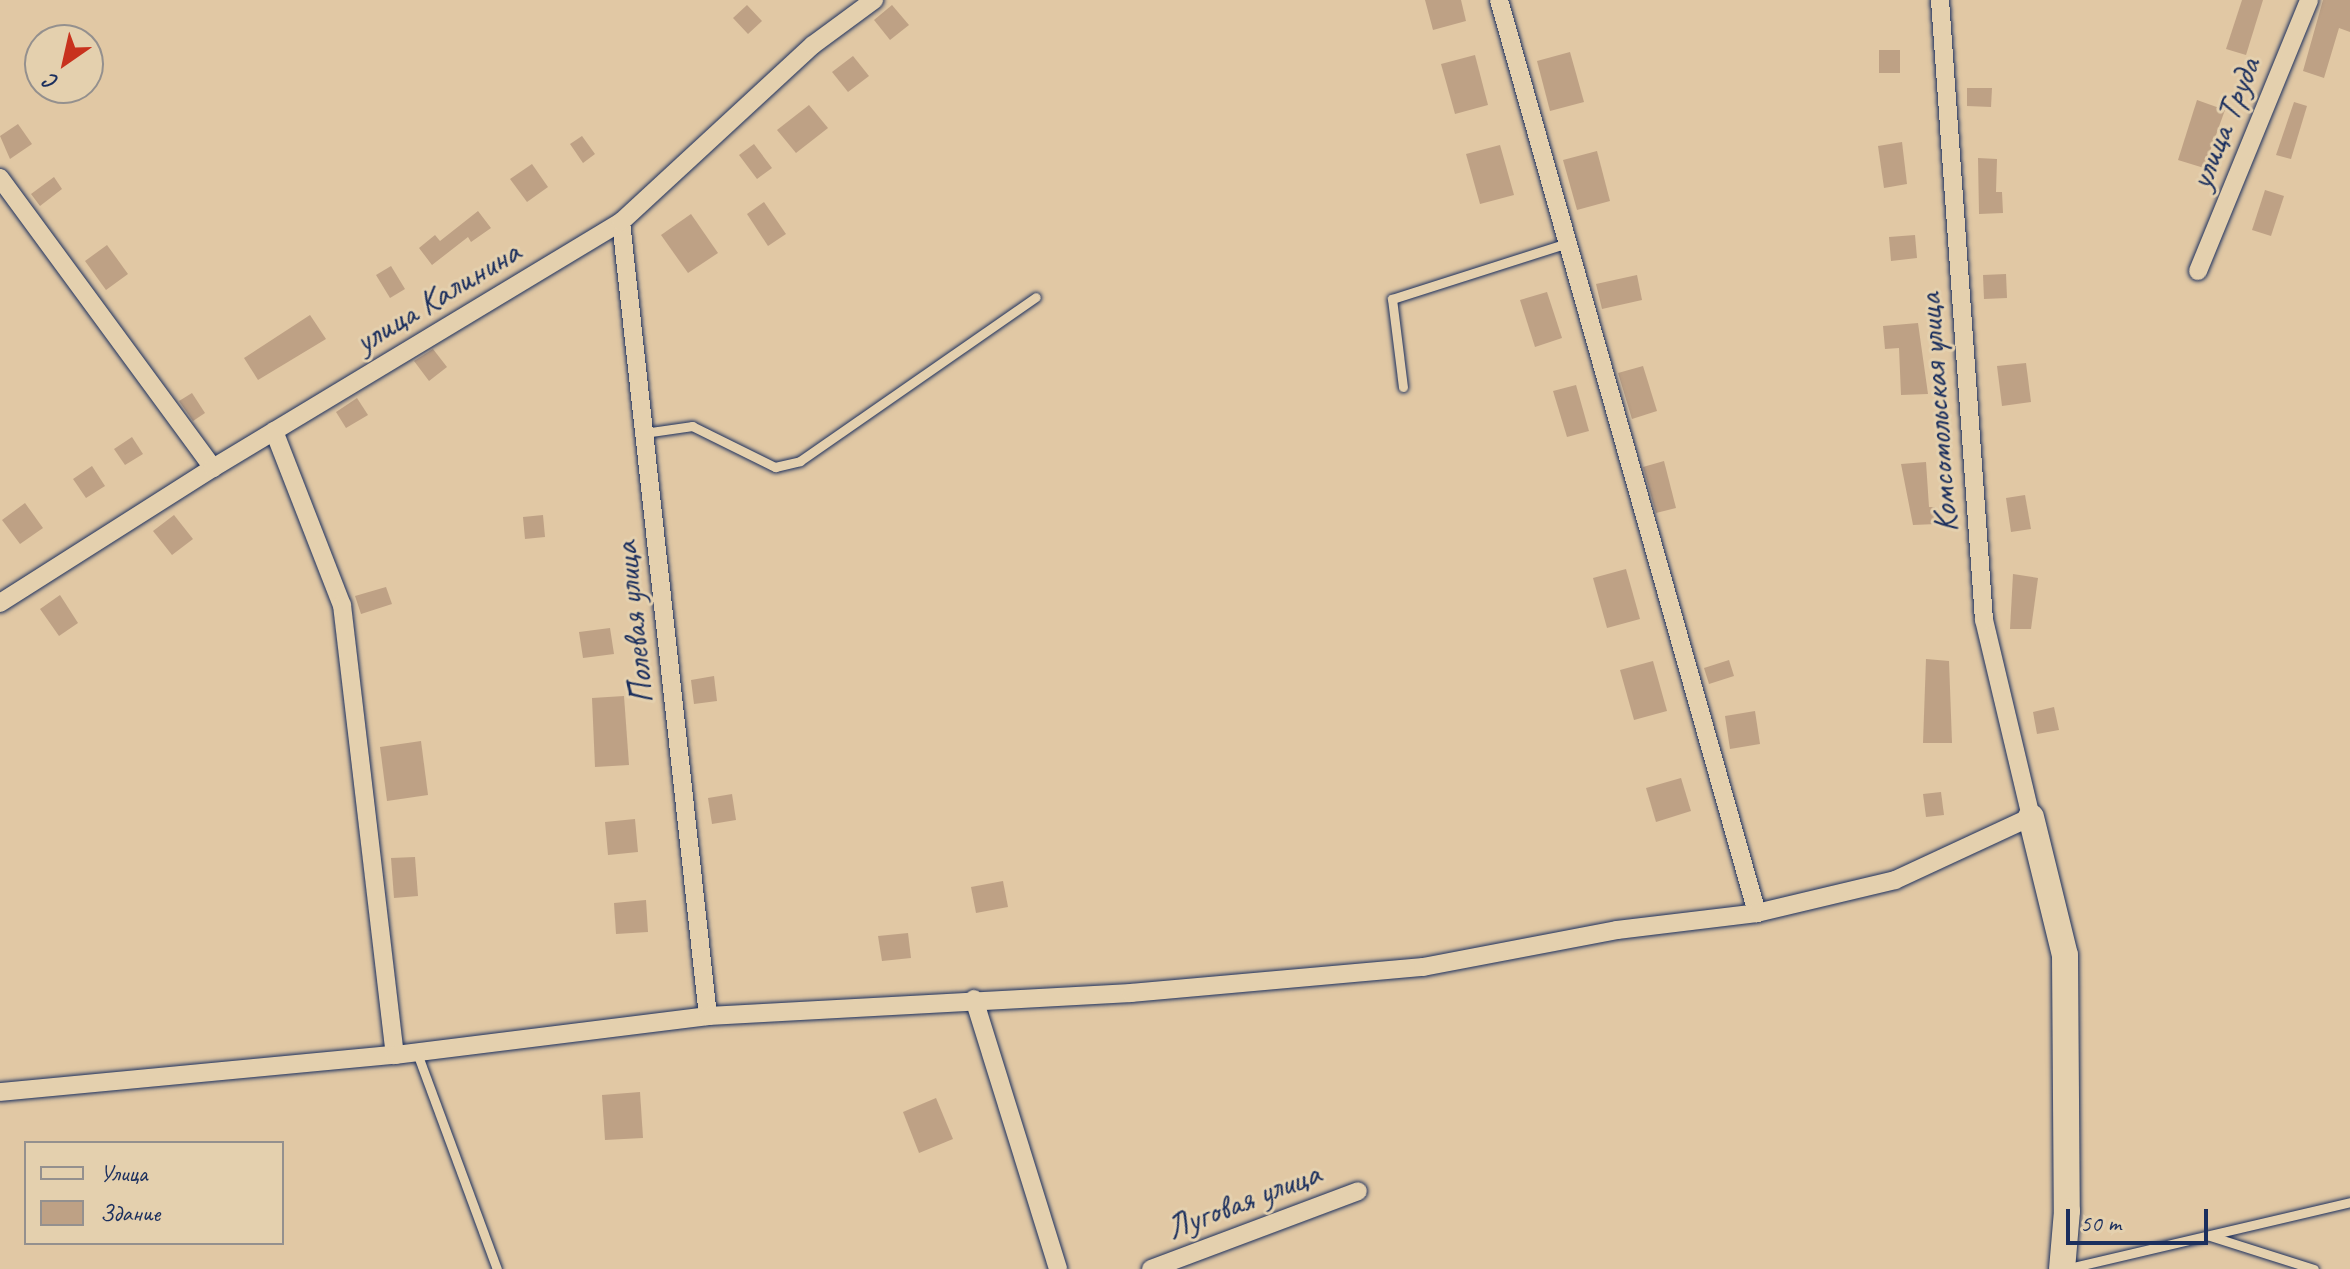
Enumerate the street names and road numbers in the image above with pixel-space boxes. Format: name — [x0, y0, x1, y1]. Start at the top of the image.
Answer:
street label: улица Труда — [2180, 53, 2268, 193]
street label: улица Калинина — [346, 230, 528, 362]
street label: Комсомольская улица — [1908, 290, 1966, 536]
street label: Полевая улица — [604, 539, 662, 707]
street label: Луговая улица — [1159, 1152, 1327, 1248]

